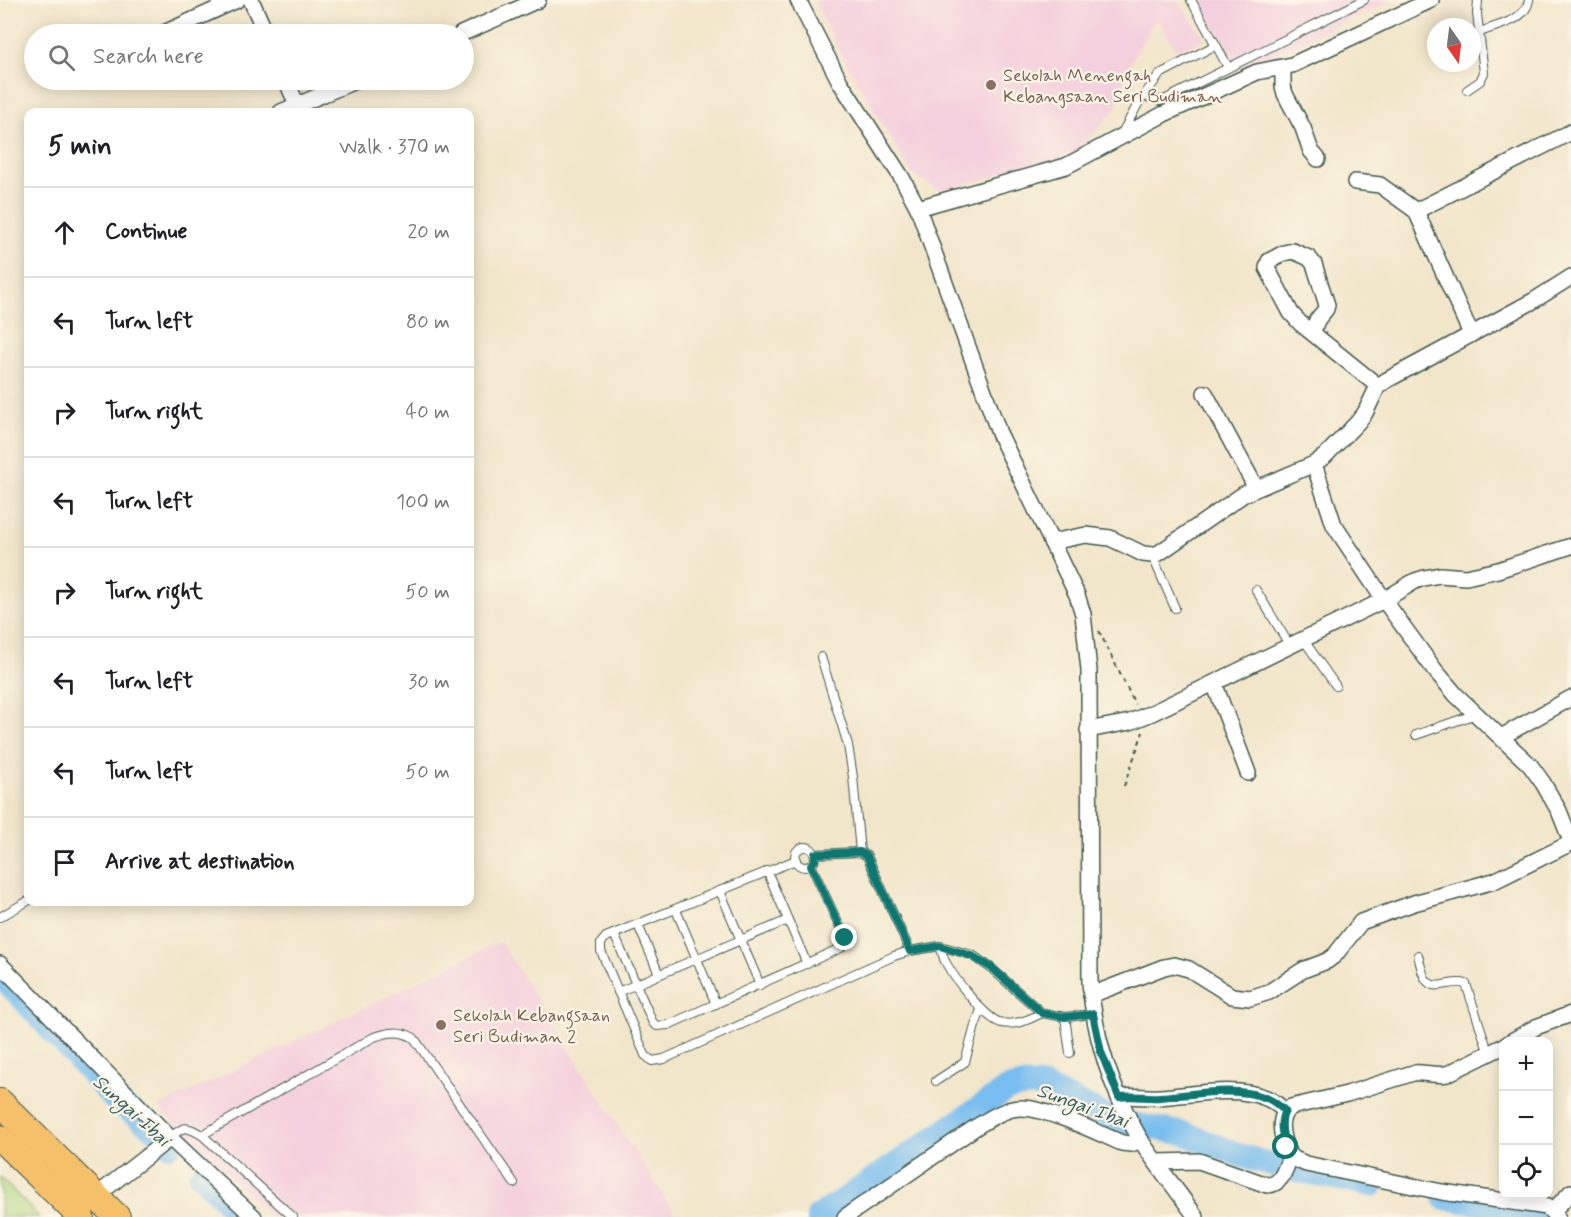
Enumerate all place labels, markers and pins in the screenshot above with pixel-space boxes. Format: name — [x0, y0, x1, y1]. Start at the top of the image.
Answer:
place label: Sekolah Menengah Kebangsaan Seri Budiman — [1003, 64, 1222, 109]
marker: Sekolah Menengah Kebangsaan Seri Budiman — [984, 78, 998, 92]
place label: Sekolah Kebangsaan Seri Budiman 2 — [453, 1004, 610, 1049]
marker: Sekolah Kebangsaan Seri Budiman 2 — [434, 1018, 448, 1032]

